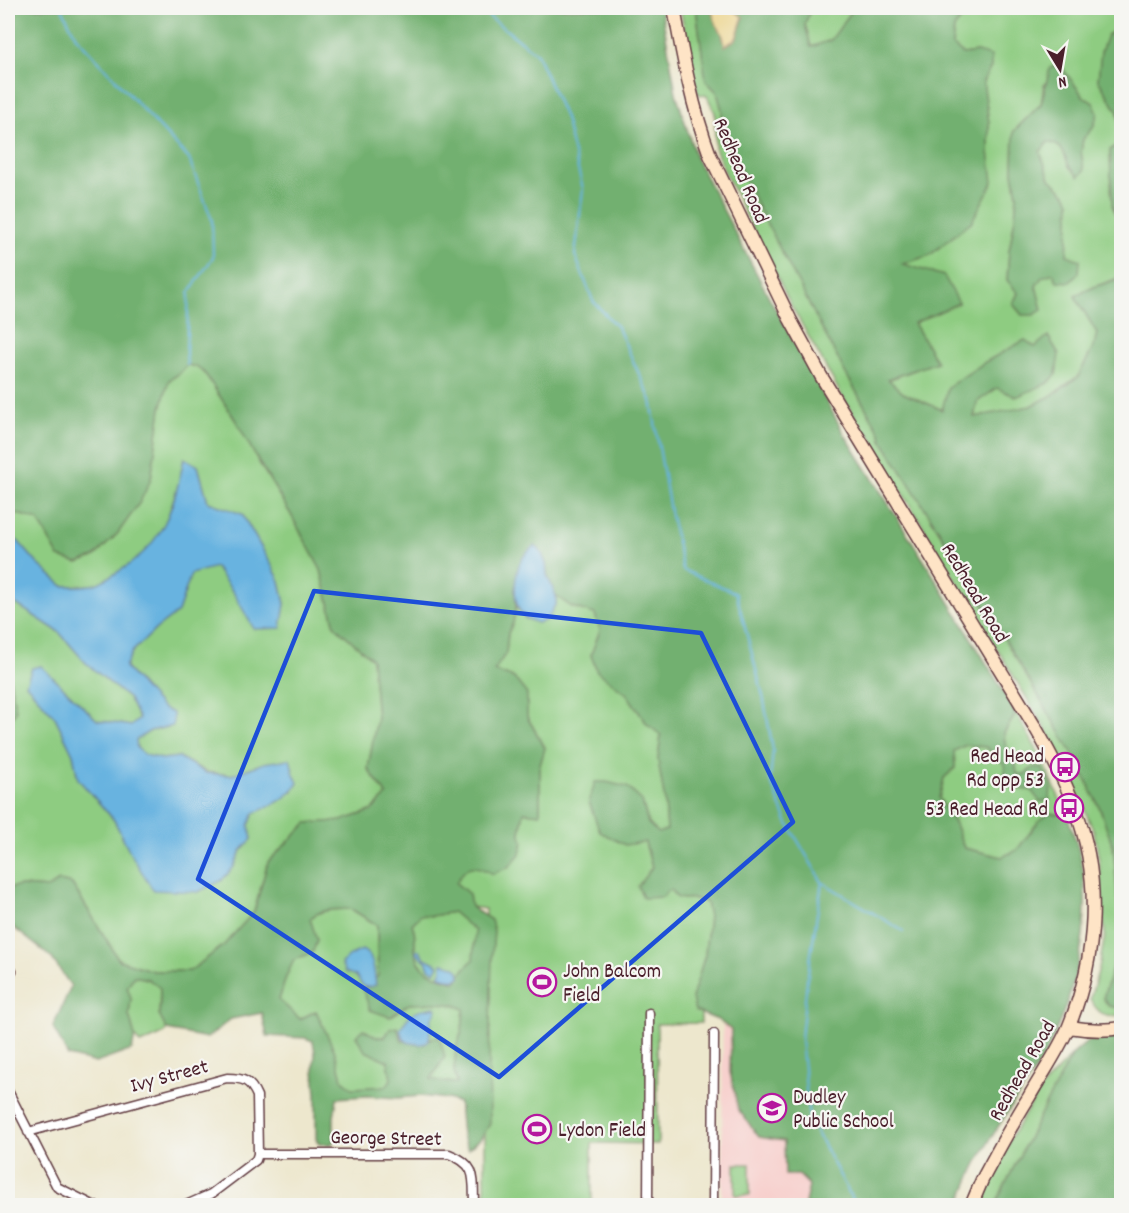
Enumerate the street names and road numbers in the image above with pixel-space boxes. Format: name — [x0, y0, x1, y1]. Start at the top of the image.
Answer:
street label: Redhead Road — [704, 114, 775, 229]
street label: Redhead Road — [932, 538, 1015, 649]
street label: Redhead Road — [983, 1016, 1065, 1127]
street label: Ivy Street — [127, 1053, 212, 1103]
street label: George Street — [330, 1124, 442, 1156]

